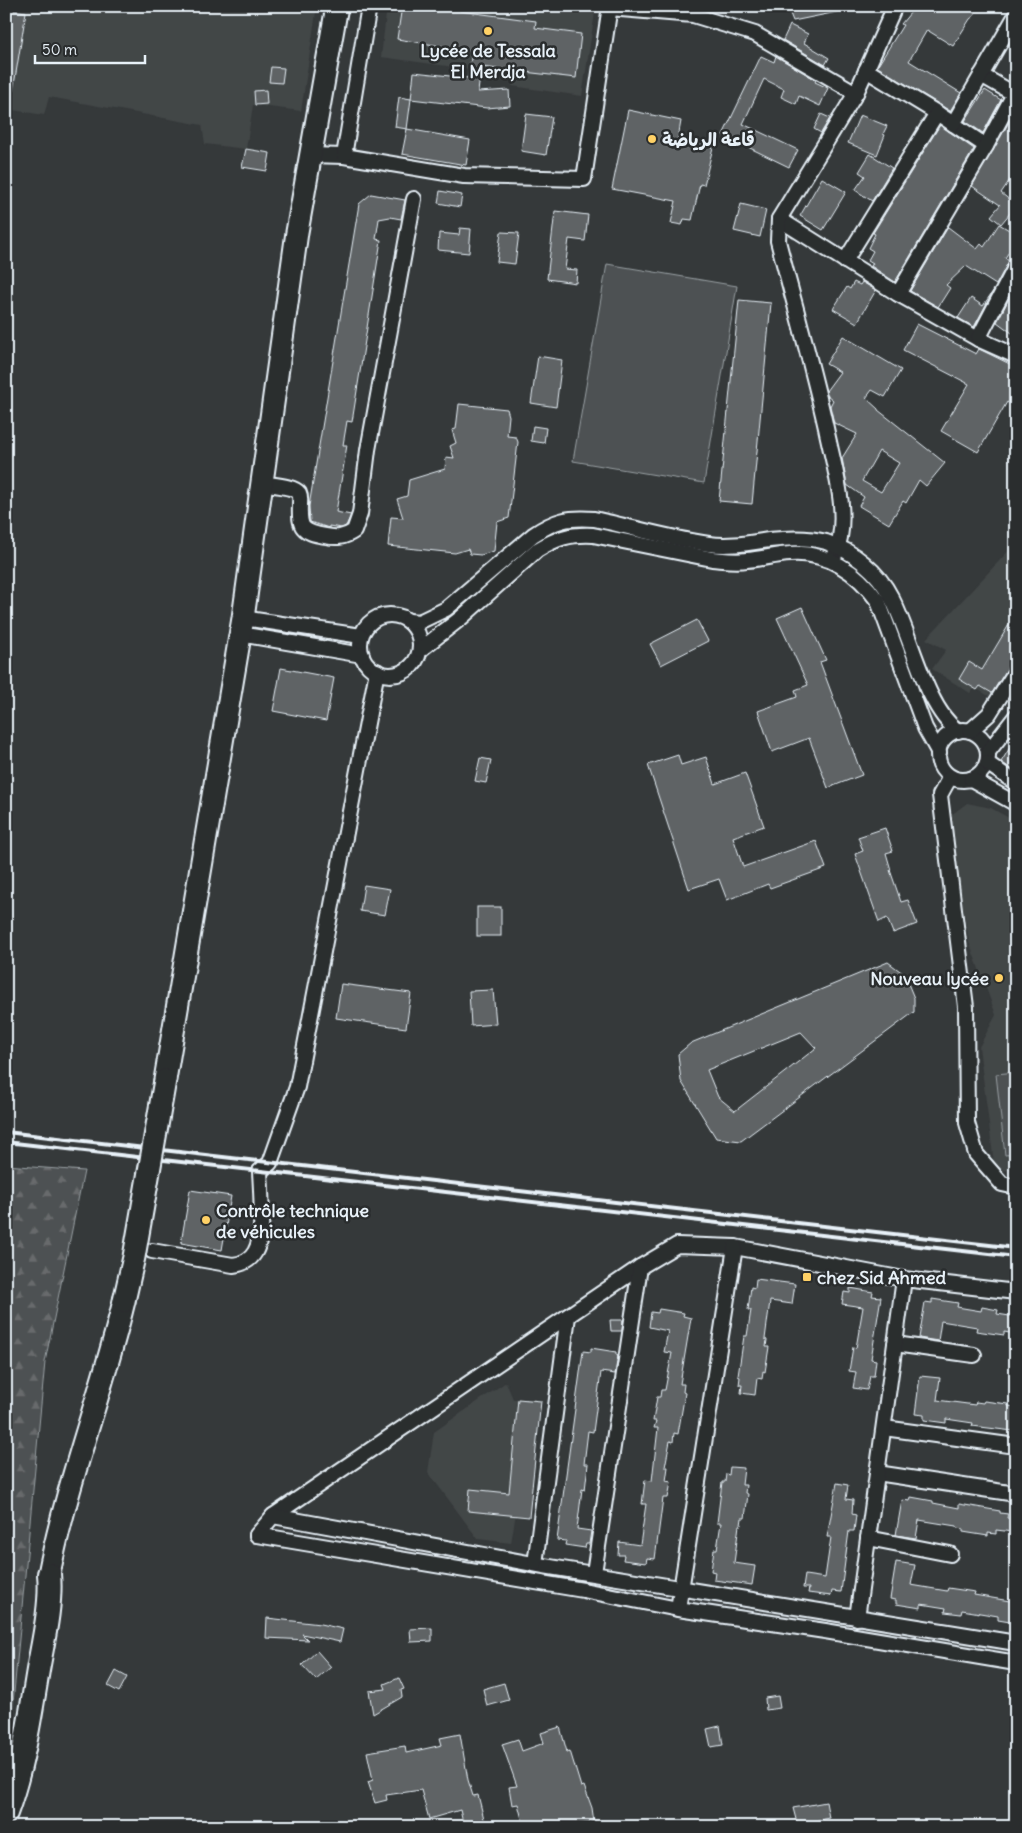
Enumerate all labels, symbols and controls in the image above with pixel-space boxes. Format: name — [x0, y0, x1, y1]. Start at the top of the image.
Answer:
marker: Lycée de Tessala El Merdja — [482, 25, 494, 37]
scale bar — [35, 32, 145, 64]
place label: Lycée de Tessala El Merdja — [420, 39, 556, 83]
text: 50 m — [42, 40, 77, 59]
place label: قاعة الرياضة — [662, 128, 755, 151]
marker: قاعة الرياضة — [646, 133, 658, 145]
place label: Nouveau lycée — [870, 967, 989, 990]
marker: Nouveau lycée — [993, 972, 1005, 984]
place label: Contrôle technique de véhicules — [216, 1199, 369, 1243]
marker: Contrôle technique de véhicules — [200, 1214, 212, 1226]
place label: chez Sid Ahmed — [817, 1266, 946, 1289]
marker: chez Sid Ahmed — [801, 1271, 813, 1283]

